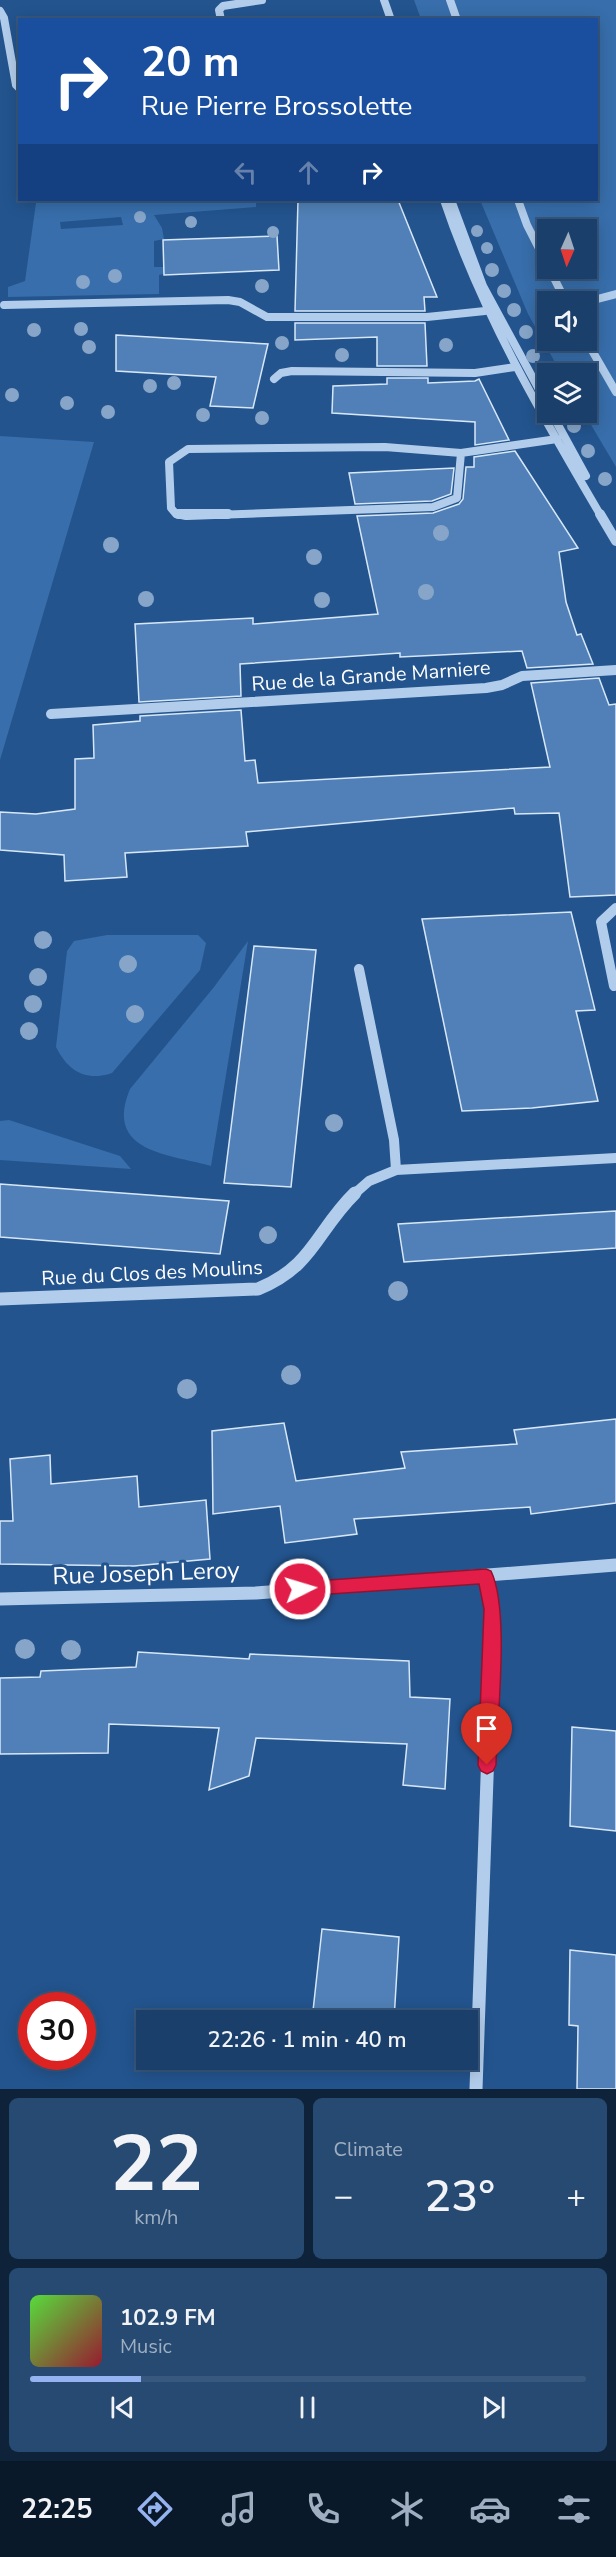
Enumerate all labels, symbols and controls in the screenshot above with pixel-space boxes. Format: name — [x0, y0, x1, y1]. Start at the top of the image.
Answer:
text: 20 m — [141, 34, 240, 91]
icon: right — [42, 42, 120, 120]
text: Rue Pierre Brossolette — [141, 88, 412, 125]
icon: left — [229, 156, 262, 189]
icon: ahead — [292, 156, 325, 189]
icon: right — [355, 156, 388, 189]
north arrow — [537, 219, 597, 279]
map controls — [537, 219, 597, 423]
button: sound — [537, 291, 597, 351]
button: layers — [537, 363, 597, 423]
street label: Rue de la Grande Marniere — [251, 654, 491, 698]
street label: Rue du Clos des Moulins — [41, 1254, 263, 1292]
street label: Rue Joseph Leroy — [52, 1554, 241, 1592]
position arrow — [268, 1557, 332, 1621]
pin — [461, 1703, 512, 1765]
icon: arrive — [470, 1712, 503, 1745]
speed limit sign: 30 — [18, 1992, 96, 2070]
text: 22:26 · 1 min · 40 m — [208, 2025, 406, 2055]
text: 22 — [109, 2111, 203, 2218]
text: Climate — [334, 2136, 403, 2163]
text: 23° — [424, 2166, 495, 2227]
text: − — [334, 2174, 353, 2219]
text: + — [566, 2174, 586, 2219]
text: km/h — [134, 2204, 178, 2231]
text: 102.9 FM — [120, 2303, 216, 2333]
text: Music — [120, 2333, 172, 2360]
icon: previous — [106, 2391, 139, 2424]
icon: pause — [291, 2391, 324, 2424]
icon: next — [477, 2391, 510, 2424]
icon: directions — [134, 2488, 176, 2530]
icon: music — [218, 2488, 260, 2530]
icon: phone — [302, 2488, 344, 2530]
icon: climate — [386, 2488, 428, 2530]
icon: car — [469, 2488, 511, 2530]
icon: filters — [553, 2488, 595, 2530]
text: 22:25 — [21, 2491, 92, 2528]

